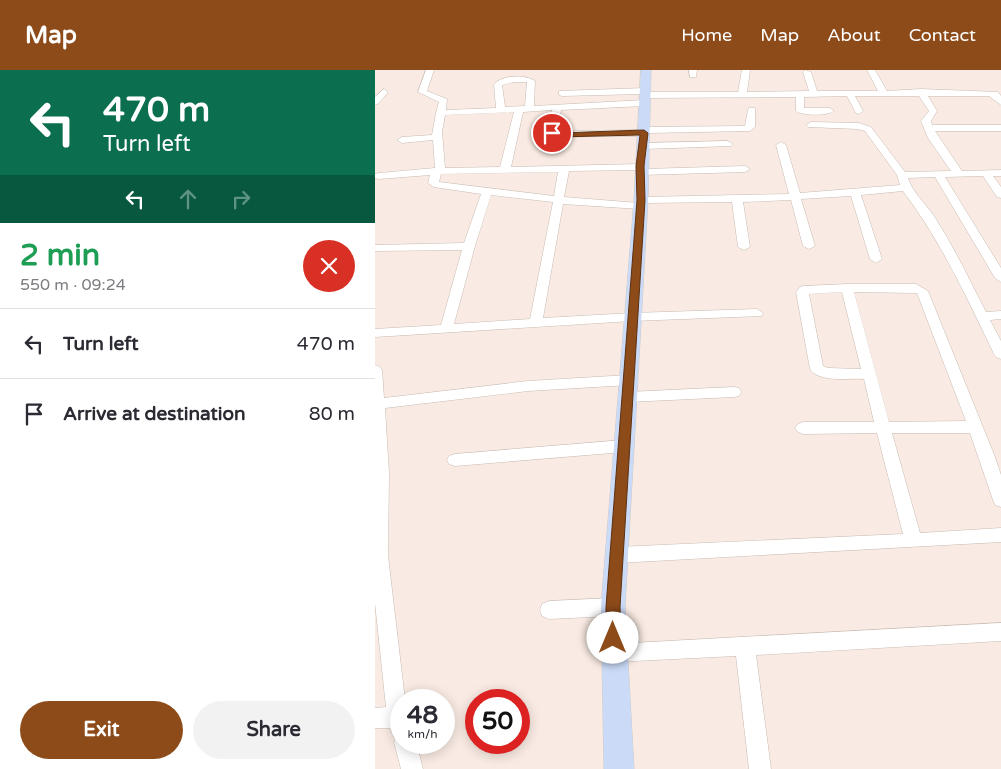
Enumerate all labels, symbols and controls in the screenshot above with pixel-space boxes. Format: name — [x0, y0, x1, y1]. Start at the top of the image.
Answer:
text: Map — [25, 21, 77, 50]
text: Home — [681, 24, 732, 46]
text: Map — [760, 24, 799, 46]
text: About — [827, 24, 881, 46]
text: Contact — [909, 24, 976, 46]
text: 470 m — [103, 89, 210, 131]
icon: left — [20, 90, 85, 155]
pin — [531, 112, 573, 154]
icon: arrive — [538, 119, 566, 147]
text: Turn left — [103, 131, 191, 157]
icon: left — [121, 185, 149, 213]
icon: ahead — [174, 185, 202, 213]
icon: right — [227, 185, 255, 213]
text: 2 min — [20, 237, 100, 274]
button: close — [303, 240, 355, 292]
text: 550 m · 09:24 — [20, 275, 126, 295]
icon: left — [20, 330, 48, 358]
text: Turn left — [63, 333, 139, 355]
text: 470 m — [297, 333, 355, 355]
icon: arrive — [20, 400, 48, 428]
text: Arrive at destination — [63, 403, 246, 425]
text: 80 m — [309, 403, 355, 425]
position arrow — [586, 611, 638, 663]
speed limit sign: 50 — [465, 689, 530, 754]
text: 48 — [407, 700, 438, 730]
button: Exit — [20, 701, 183, 759]
button: Share — [193, 701, 355, 759]
text: km/h — [407, 727, 438, 741]

